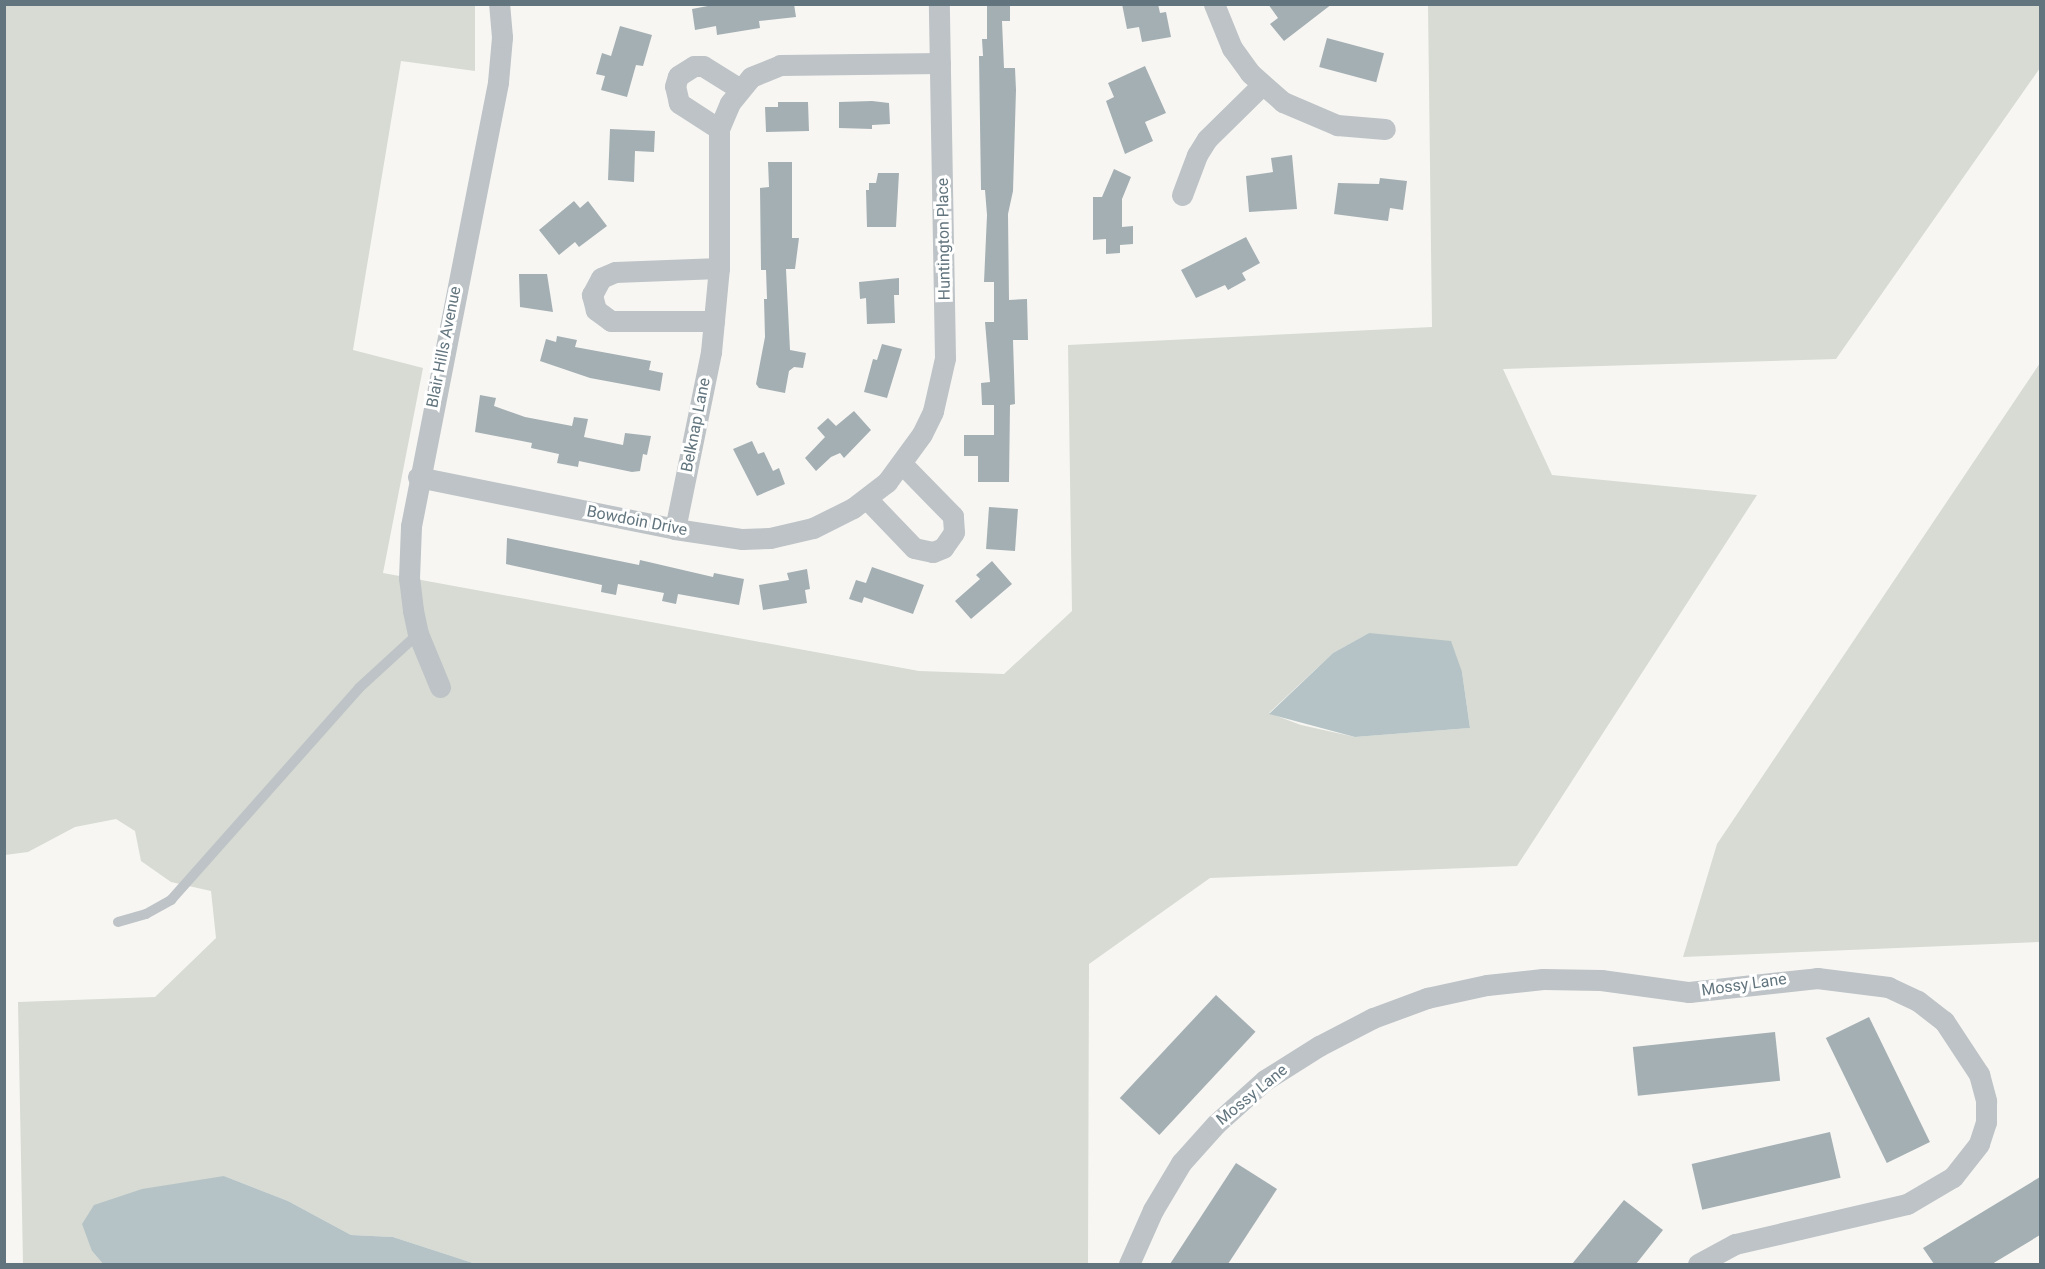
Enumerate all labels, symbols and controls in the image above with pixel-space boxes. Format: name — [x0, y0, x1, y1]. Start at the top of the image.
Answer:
street label: Huntington Place — [933, 178, 955, 300]
street label: Blair Hills Avenue — [423, 285, 465, 409]
street label: Belknap Lane — [677, 376, 715, 474]
street label: Bowdoin Drive — [585, 502, 689, 540]
street label: Mossy Lane — [1700, 970, 1788, 1000]
street label: Mossy Lane — [1213, 1061, 1291, 1129]

